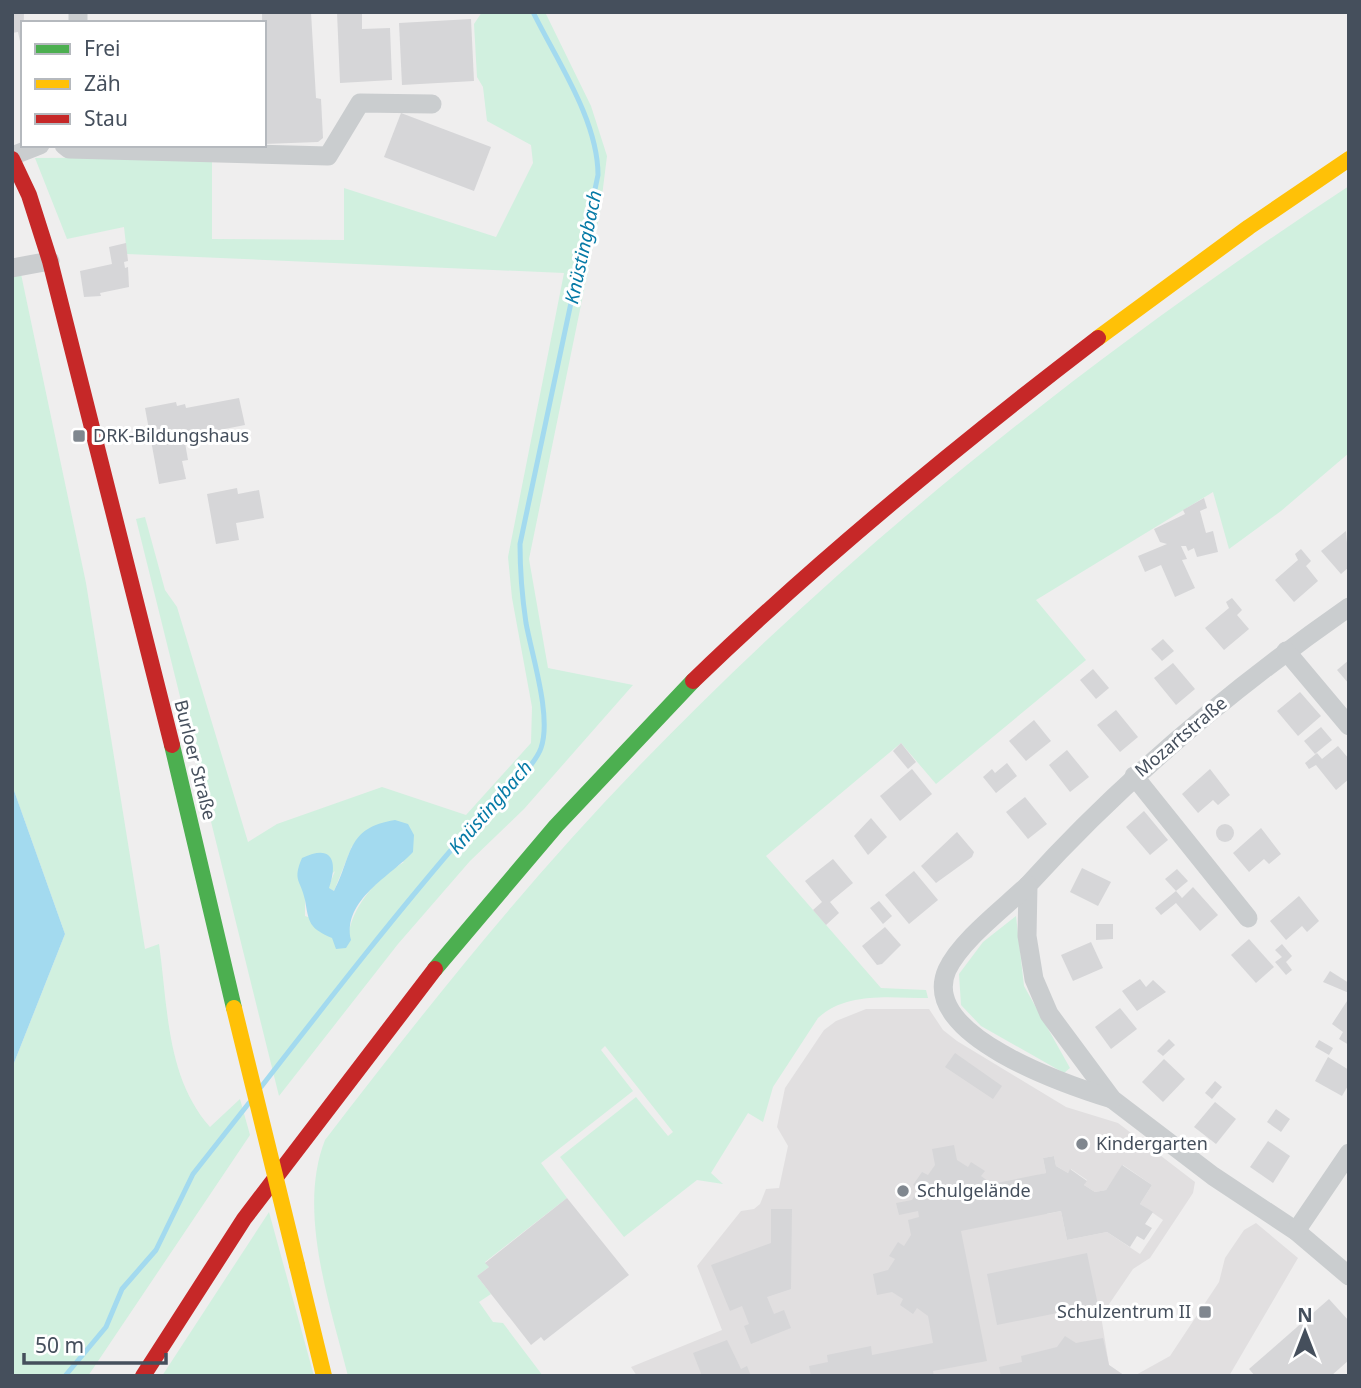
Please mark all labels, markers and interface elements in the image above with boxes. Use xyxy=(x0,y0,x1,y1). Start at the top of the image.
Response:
legend xyxy=(21,21,266,147)
text: Frei xyxy=(84,34,120,62)
text: Zäh xyxy=(84,69,121,97)
text: Stau xyxy=(84,104,128,132)
water label: Knüstingbach xyxy=(558,188,608,306)
place label: DRK-Bildungshaus xyxy=(93,423,249,447)
marker: DRK-Bildungshaus xyxy=(71,428,87,444)
street label: Mozartstraße xyxy=(1129,691,1231,782)
street label: Burloer Straße xyxy=(169,697,223,822)
water label: Knüstingbach xyxy=(442,755,538,859)
place label: Kindergarten xyxy=(1096,1131,1208,1155)
marker: Kindergarten xyxy=(1074,1136,1090,1152)
place label: Schulgelände xyxy=(917,1178,1031,1202)
marker: Schulgelände xyxy=(895,1183,911,1199)
north arrow xyxy=(1270,1297,1340,1367)
place label: Schulzentrum II xyxy=(1057,1299,1191,1323)
text: N xyxy=(1297,1302,1313,1328)
marker: Schulzentrum II xyxy=(1197,1304,1213,1320)
scale bar xyxy=(24,1322,166,1366)
text: 50 m xyxy=(35,1331,84,1359)

